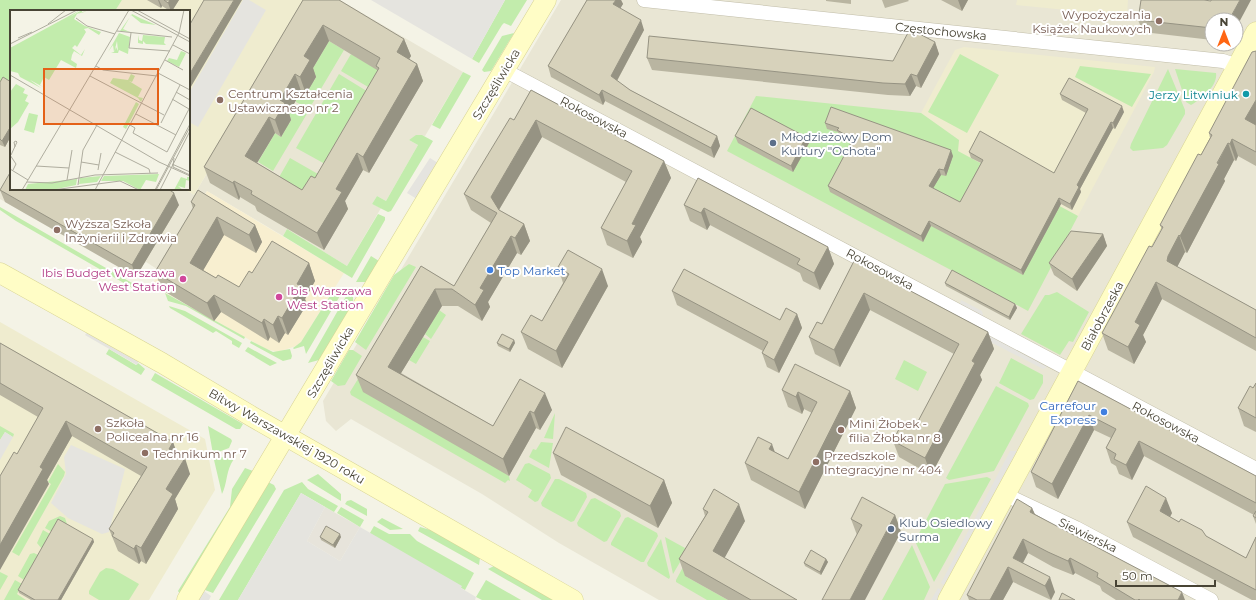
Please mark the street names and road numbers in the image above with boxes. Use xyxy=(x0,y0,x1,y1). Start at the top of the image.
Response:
street label: Częstochowska xyxy=(894,19,988,43)
street label: Szczęśliwicka xyxy=(469,46,523,122)
street label: Rokosowska xyxy=(558,93,630,141)
street label: Rokosowska xyxy=(844,245,916,293)
street label: Białobrzeska xyxy=(1077,279,1127,353)
street label: Szczęśliwicka xyxy=(303,324,357,400)
street label: Bitwy Warszawskiej 1920 roku xyxy=(206,385,368,487)
street label: Rokosowska xyxy=(1130,398,1202,446)
street label: Siewierska xyxy=(1056,514,1120,556)

